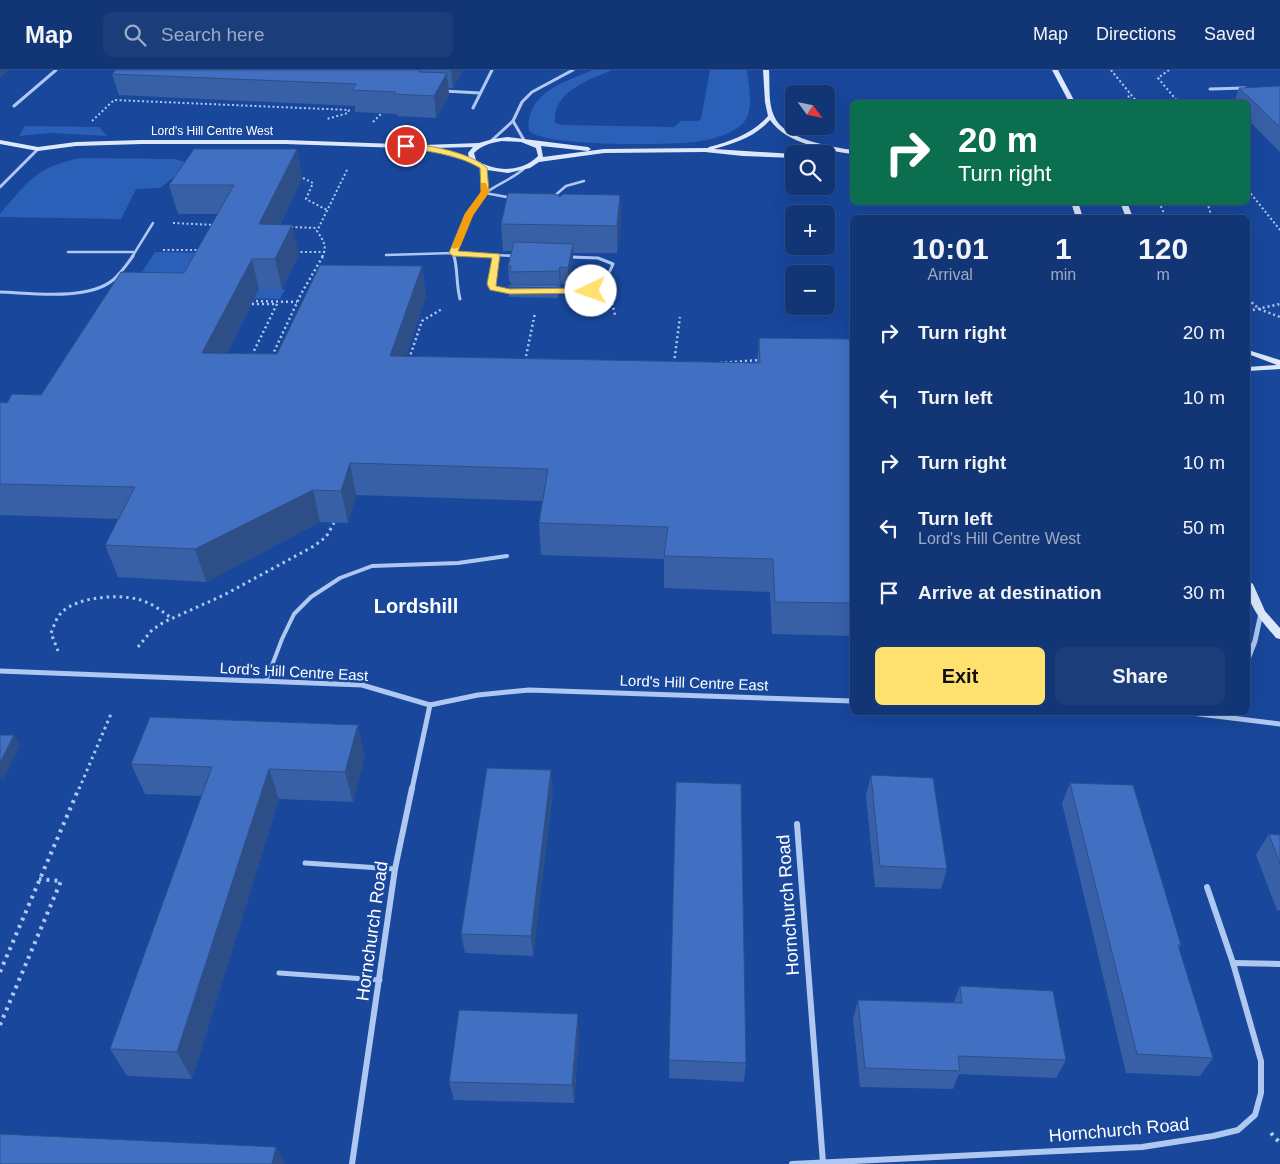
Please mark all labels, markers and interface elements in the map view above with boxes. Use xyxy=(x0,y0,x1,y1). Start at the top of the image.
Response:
search box xyxy=(103,12,453,57)
text: Map xyxy=(25,21,73,48)
icon: search xyxy=(121,21,149,49)
text: Search here xyxy=(161,24,265,45)
text: Map xyxy=(1033,24,1068,44)
text: Directions xyxy=(1096,24,1176,44)
text: Saved xyxy=(1204,24,1255,44)
north arrow xyxy=(785,85,835,135)
map controls xyxy=(785,85,835,315)
icon: right xyxy=(875,120,940,185)
text: 20 m xyxy=(958,120,1038,159)
street label: Lord's Hill Centre West xyxy=(151,124,274,138)
pin xyxy=(385,125,427,167)
icon: arrive xyxy=(392,132,420,160)
button: search xyxy=(785,145,835,195)
text: Turn right xyxy=(958,161,1051,186)
button: + xyxy=(785,205,835,255)
text: 10:01 xyxy=(912,232,989,265)
text: 1 xyxy=(1055,232,1072,265)
text: 120 xyxy=(1138,232,1188,265)
position arrow xyxy=(564,264,616,316)
button: − xyxy=(785,265,835,315)
text: Arrival xyxy=(928,266,973,283)
text: min xyxy=(1050,266,1076,283)
text: m xyxy=(1156,266,1170,283)
icon: right xyxy=(875,319,903,347)
text: Turn right xyxy=(918,322,1006,343)
text: 20 m xyxy=(1183,322,1225,343)
icon: left xyxy=(875,384,903,412)
text: Turn left xyxy=(918,387,993,408)
text: 10 m xyxy=(1183,387,1225,408)
icon: right xyxy=(875,449,903,477)
text: Turn right xyxy=(918,452,1006,473)
text: 10 m xyxy=(1183,452,1225,473)
text: Turn left xyxy=(918,508,993,529)
icon: left xyxy=(875,514,903,542)
text: 50 m xyxy=(1183,517,1225,538)
text: Lord's Hill Centre West xyxy=(918,530,1081,547)
icon: arrive xyxy=(875,579,903,607)
text: Arrive at destination xyxy=(918,582,1102,603)
text: 30 m xyxy=(1183,582,1225,603)
district label: Lordshill xyxy=(374,595,458,617)
button: Exit xyxy=(875,647,1045,705)
button: Share xyxy=(1055,647,1225,705)
street label: Lord's Hill Centre East xyxy=(219,659,370,684)
street label: Lord's Hill Centre East xyxy=(619,671,769,694)
street label: Hornchurch Road xyxy=(773,834,803,976)
street label: Hornchurch Road xyxy=(352,860,392,1002)
street label: Hornchurch Road xyxy=(1048,1114,1190,1146)

